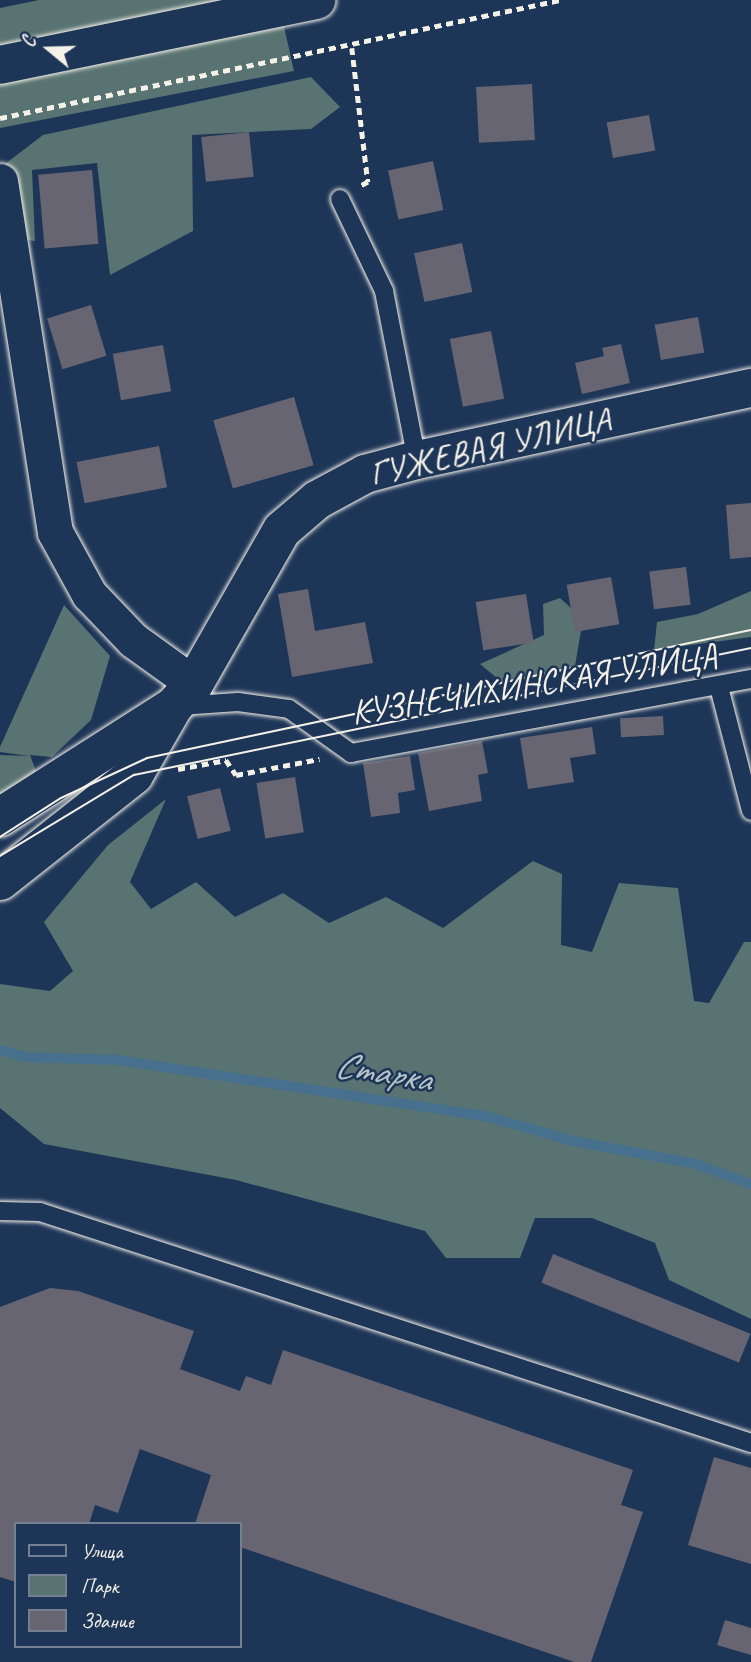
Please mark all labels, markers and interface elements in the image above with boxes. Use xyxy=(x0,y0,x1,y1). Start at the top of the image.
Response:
north arrow xyxy=(14,14,84,84)
text: С xyxy=(16,34,42,50)
street label: ГУЖЕВАЯ УЛИЦА xyxy=(366,399,614,495)
street label: КУЗНЕЧИХИНСКАЯ УЛИЦА xyxy=(348,634,720,734)
water label: Старка xyxy=(332,1043,434,1101)
legend xyxy=(14,1522,242,1648)
text: Улица xyxy=(81,1538,123,1564)
text: Парк xyxy=(81,1573,118,1599)
text: Здание xyxy=(81,1608,134,1634)

